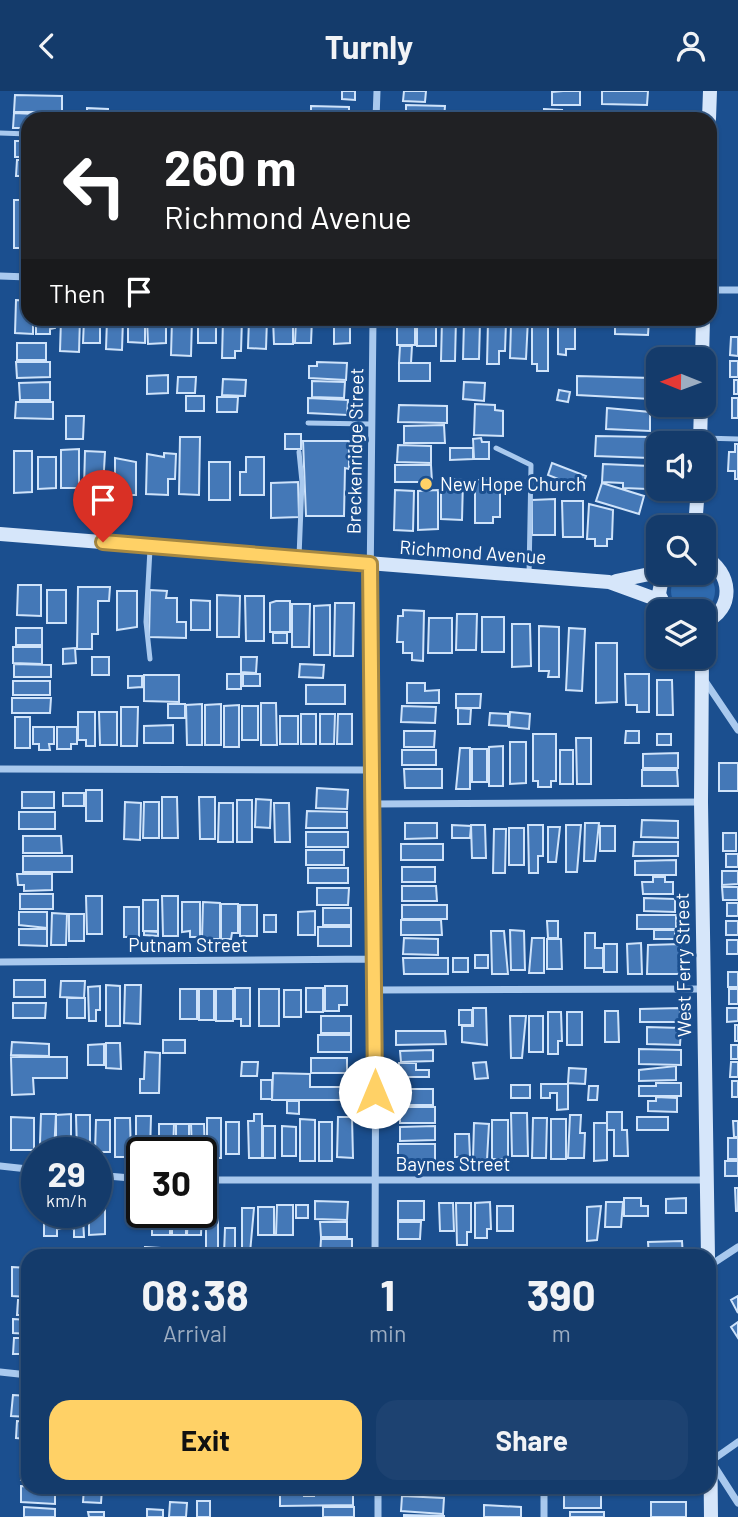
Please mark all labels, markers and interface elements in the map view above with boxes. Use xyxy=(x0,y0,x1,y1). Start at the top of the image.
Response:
icon: back xyxy=(28,27,66,65)
text: Turnly xyxy=(325,27,413,65)
icon: person xyxy=(672,27,710,65)
text: 260 m xyxy=(164,137,296,196)
icon: left xyxy=(49,140,140,231)
text: Richmond Avenue xyxy=(164,197,412,235)
icon: arrive xyxy=(120,273,158,311)
text: Then xyxy=(49,277,106,308)
north arrow xyxy=(646,347,716,417)
map controls xyxy=(646,347,716,669)
street label: Breckenridge Street xyxy=(342,368,367,534)
button: sound xyxy=(646,431,716,501)
pin xyxy=(73,470,133,542)
place label: New Hope Church xyxy=(440,472,586,495)
marker: New Hope Church xyxy=(418,476,434,492)
icon: arrive xyxy=(84,481,122,519)
button: search xyxy=(646,515,716,585)
street label: Richmond Avenue xyxy=(399,535,547,568)
button: layers xyxy=(646,599,716,669)
street label: West Ferry Street xyxy=(670,893,695,1037)
street label: Putnam Street xyxy=(128,933,248,956)
position arrow xyxy=(338,1055,412,1129)
speed limit sign: 30 xyxy=(126,1137,217,1228)
text: 29 xyxy=(47,1152,86,1194)
street label: Baynes Street xyxy=(395,1152,511,1175)
text: km/h xyxy=(46,1189,87,1211)
text: 08:38 xyxy=(141,1269,249,1319)
text: 1 xyxy=(380,1269,395,1319)
text: 390 xyxy=(527,1269,596,1319)
text: Arrival xyxy=(163,1319,227,1347)
text: min xyxy=(369,1319,406,1347)
text: m xyxy=(552,1319,571,1347)
button: Exit xyxy=(49,1400,362,1480)
button: Share xyxy=(376,1400,688,1480)

